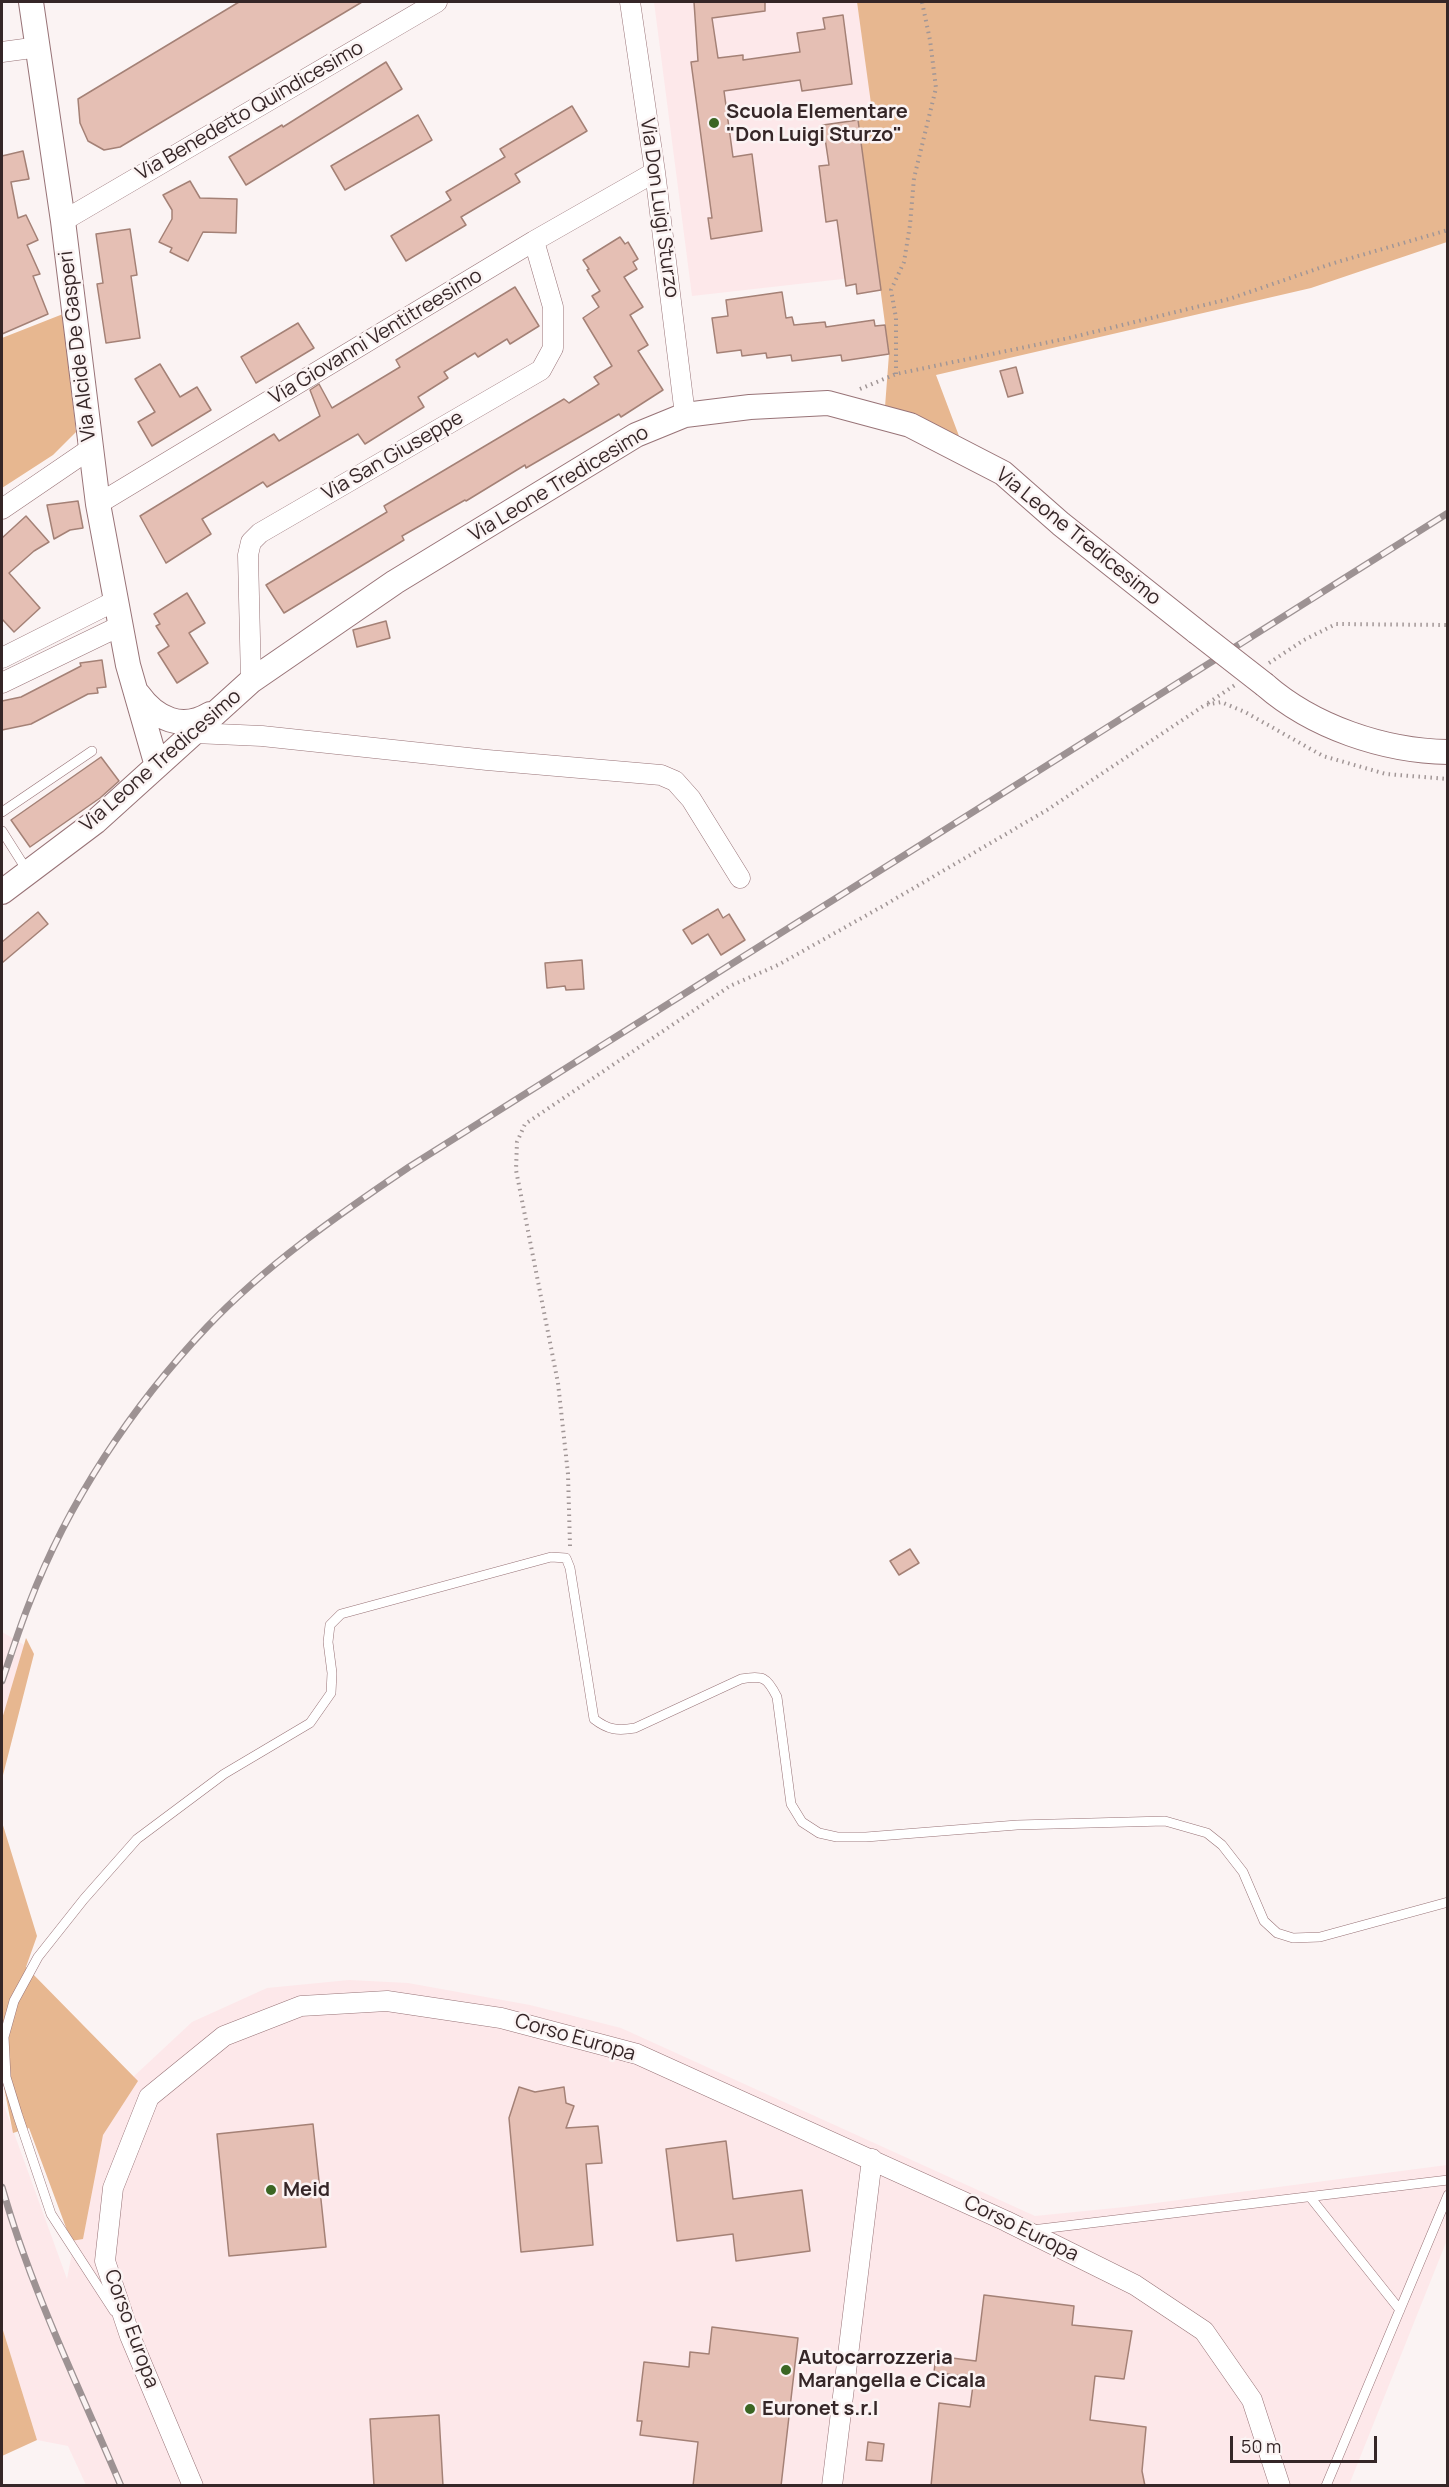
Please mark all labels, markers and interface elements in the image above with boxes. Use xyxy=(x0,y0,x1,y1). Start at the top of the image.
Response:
street label: Via Benedetto Quindicesimo xyxy=(132,36,368,186)
place label: Scuola Elementare "Don Luigi Sturzo" xyxy=(726,100,908,147)
marker: Scuola Elementare "Don Luigi Sturzo" xyxy=(707,116,721,130)
street label: Via Don Luigi Sturzo xyxy=(635,117,683,299)
street label: Via Alcide De Gasperi xyxy=(54,249,102,443)
street label: Via Giovanni Ventitreesimo xyxy=(265,264,487,410)
street label: Via San Giuseppe xyxy=(318,406,468,506)
street label: Via Leone Tredicesimo xyxy=(465,421,653,547)
street label: Via Leone Tredicesimo xyxy=(991,463,1165,611)
street label: Via Leone Tredicesimo xyxy=(76,685,246,837)
street label: Corso Europa xyxy=(512,2009,638,2067)
place label: Meid xyxy=(283,2178,330,2202)
marker: Meid xyxy=(264,2183,278,2197)
street label: Corso Europa xyxy=(960,2191,1082,2267)
street label: Corso Europa xyxy=(98,2266,164,2392)
place label: Autocarrozzeria Marangella e Cicala xyxy=(798,2346,986,2393)
marker: Autocarrozzeria Marangella e Cicala xyxy=(779,2363,793,2377)
place label: Euronet s.r.l xyxy=(762,2397,878,2421)
marker: Euronet s.r.l xyxy=(743,2402,757,2416)
scale bar xyxy=(1233,2424,1380,2462)
text: 50 m xyxy=(1241,2434,1281,2458)

